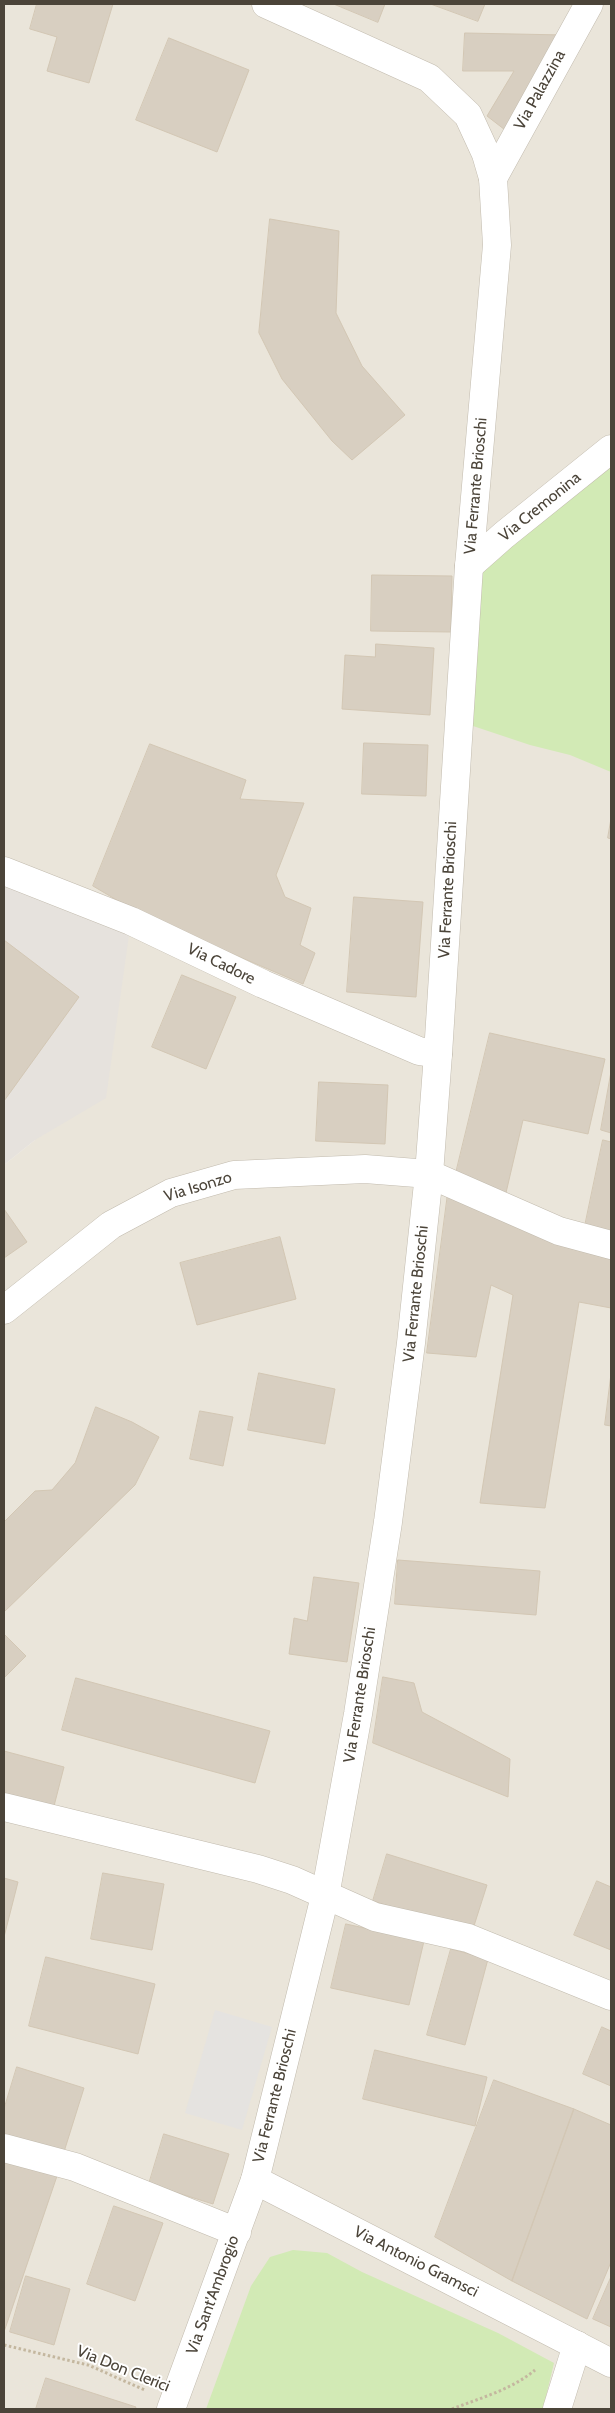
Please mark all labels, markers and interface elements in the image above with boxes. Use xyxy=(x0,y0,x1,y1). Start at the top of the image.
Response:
street label: Via Palazzina xyxy=(510,47,570,133)
street label: Via Ferrante Brioschi xyxy=(460,417,492,555)
street label: Via Cremonina xyxy=(495,468,585,546)
street label: Via Ferrante Brioschi xyxy=(435,821,461,959)
street label: Via Cadore xyxy=(184,939,258,989)
street label: Via Isonzo xyxy=(162,1168,234,1206)
street label: Via Ferrante Brioschi xyxy=(399,1225,433,1363)
street label: Via Ferrante Brioschi xyxy=(340,1626,380,1764)
street label: Via Ferrante Brioschi xyxy=(249,2027,301,2165)
street label: Via Antonio Gramsci xyxy=(350,2222,482,2302)
street label: Via Sant'Ambrogio xyxy=(183,2233,243,2357)
street label: Via Don Clerici xyxy=(74,2342,172,2396)

